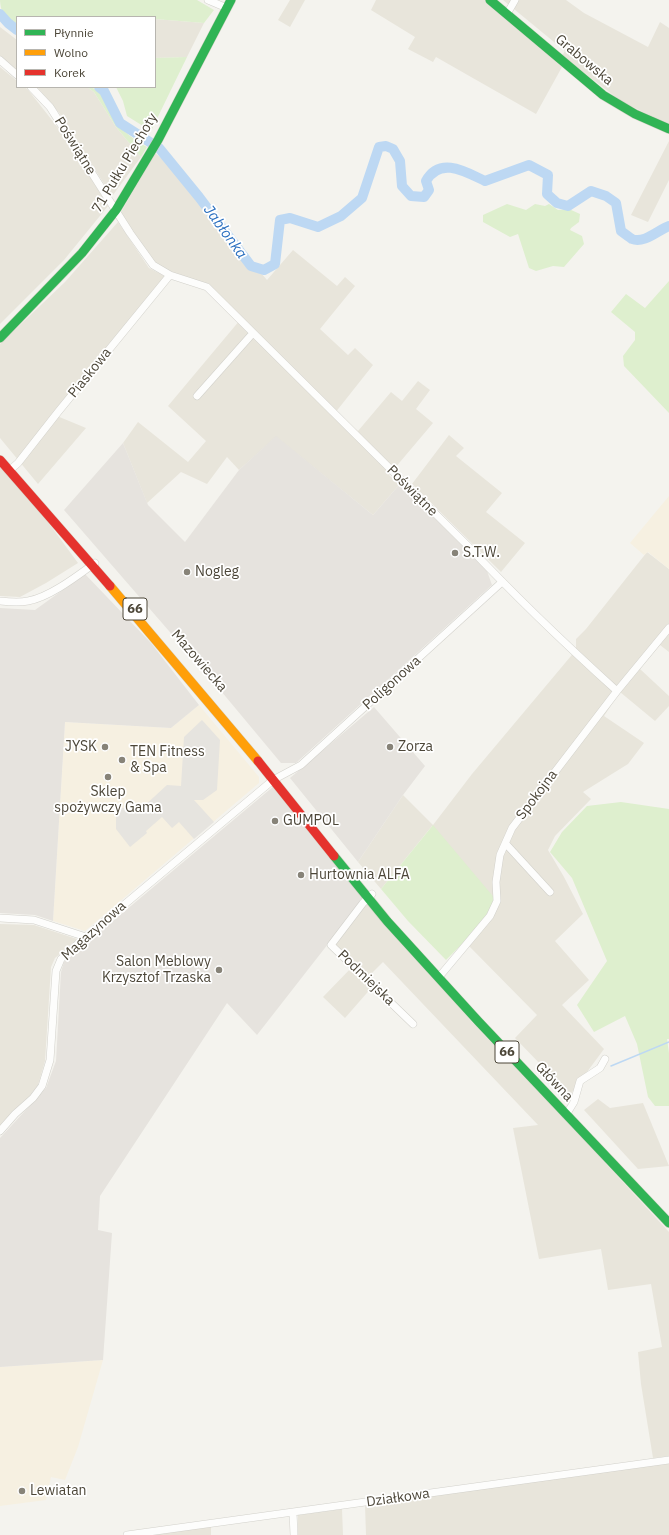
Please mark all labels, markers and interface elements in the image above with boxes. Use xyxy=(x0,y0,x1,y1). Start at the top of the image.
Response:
legend xyxy=(16,16,156,88)
text: Płynnie xyxy=(54,25,94,40)
street label: Grabowska xyxy=(552,31,616,89)
text: Wolno xyxy=(54,45,88,60)
text: Korek xyxy=(54,65,85,80)
street label: 71 Pułku Piechoty xyxy=(89,110,161,216)
street label: Poświątne xyxy=(51,114,99,178)
water label: Jabłonka xyxy=(200,202,250,262)
street label: Piaskowa xyxy=(65,345,115,401)
street label: Poświątne xyxy=(383,462,441,520)
place label: S.T.W. xyxy=(463,545,500,561)
marker: S.T.W. xyxy=(450,548,460,558)
place label: Nogleg xyxy=(195,564,239,580)
marker: Nogleg xyxy=(182,567,192,577)
road number: 66 xyxy=(123,598,147,620)
street label: Mazowiecka xyxy=(167,627,231,695)
street label: Poligonowa xyxy=(360,653,424,713)
place label: JYSK xyxy=(65,739,97,755)
place label: Zorza xyxy=(398,739,433,755)
marker: JYSK xyxy=(100,742,110,752)
marker: Zorza xyxy=(385,742,395,752)
place label: TEN Fitness & Spa xyxy=(130,744,205,776)
marker: TEN Fitness & Spa xyxy=(117,755,127,765)
street label: Spokojna xyxy=(513,767,561,823)
marker: Sklep spożywczy Gama xyxy=(103,772,113,782)
place label: Sklep spożywczy Gama xyxy=(54,784,162,816)
place label: GUMPOL xyxy=(283,813,339,829)
marker: GUMPOL xyxy=(270,816,280,826)
place label: Hurtownia ALFA xyxy=(309,867,410,883)
marker: Hurtownia ALFA xyxy=(296,870,306,880)
street label: Magazynowa xyxy=(58,898,130,964)
street label: Podmiejska xyxy=(334,947,398,1009)
place label: Salon Meblowy Krzysztof Trzaska xyxy=(102,954,211,986)
marker: Salon Meblowy Krzysztof Trzaska xyxy=(214,965,224,975)
road number: 66 xyxy=(495,1041,519,1063)
street label: Główna xyxy=(532,1059,576,1105)
place label: Lewiatan xyxy=(30,1483,87,1499)
street label: Działkowa xyxy=(365,1485,431,1511)
marker: Lewiatan xyxy=(17,1486,27,1496)

